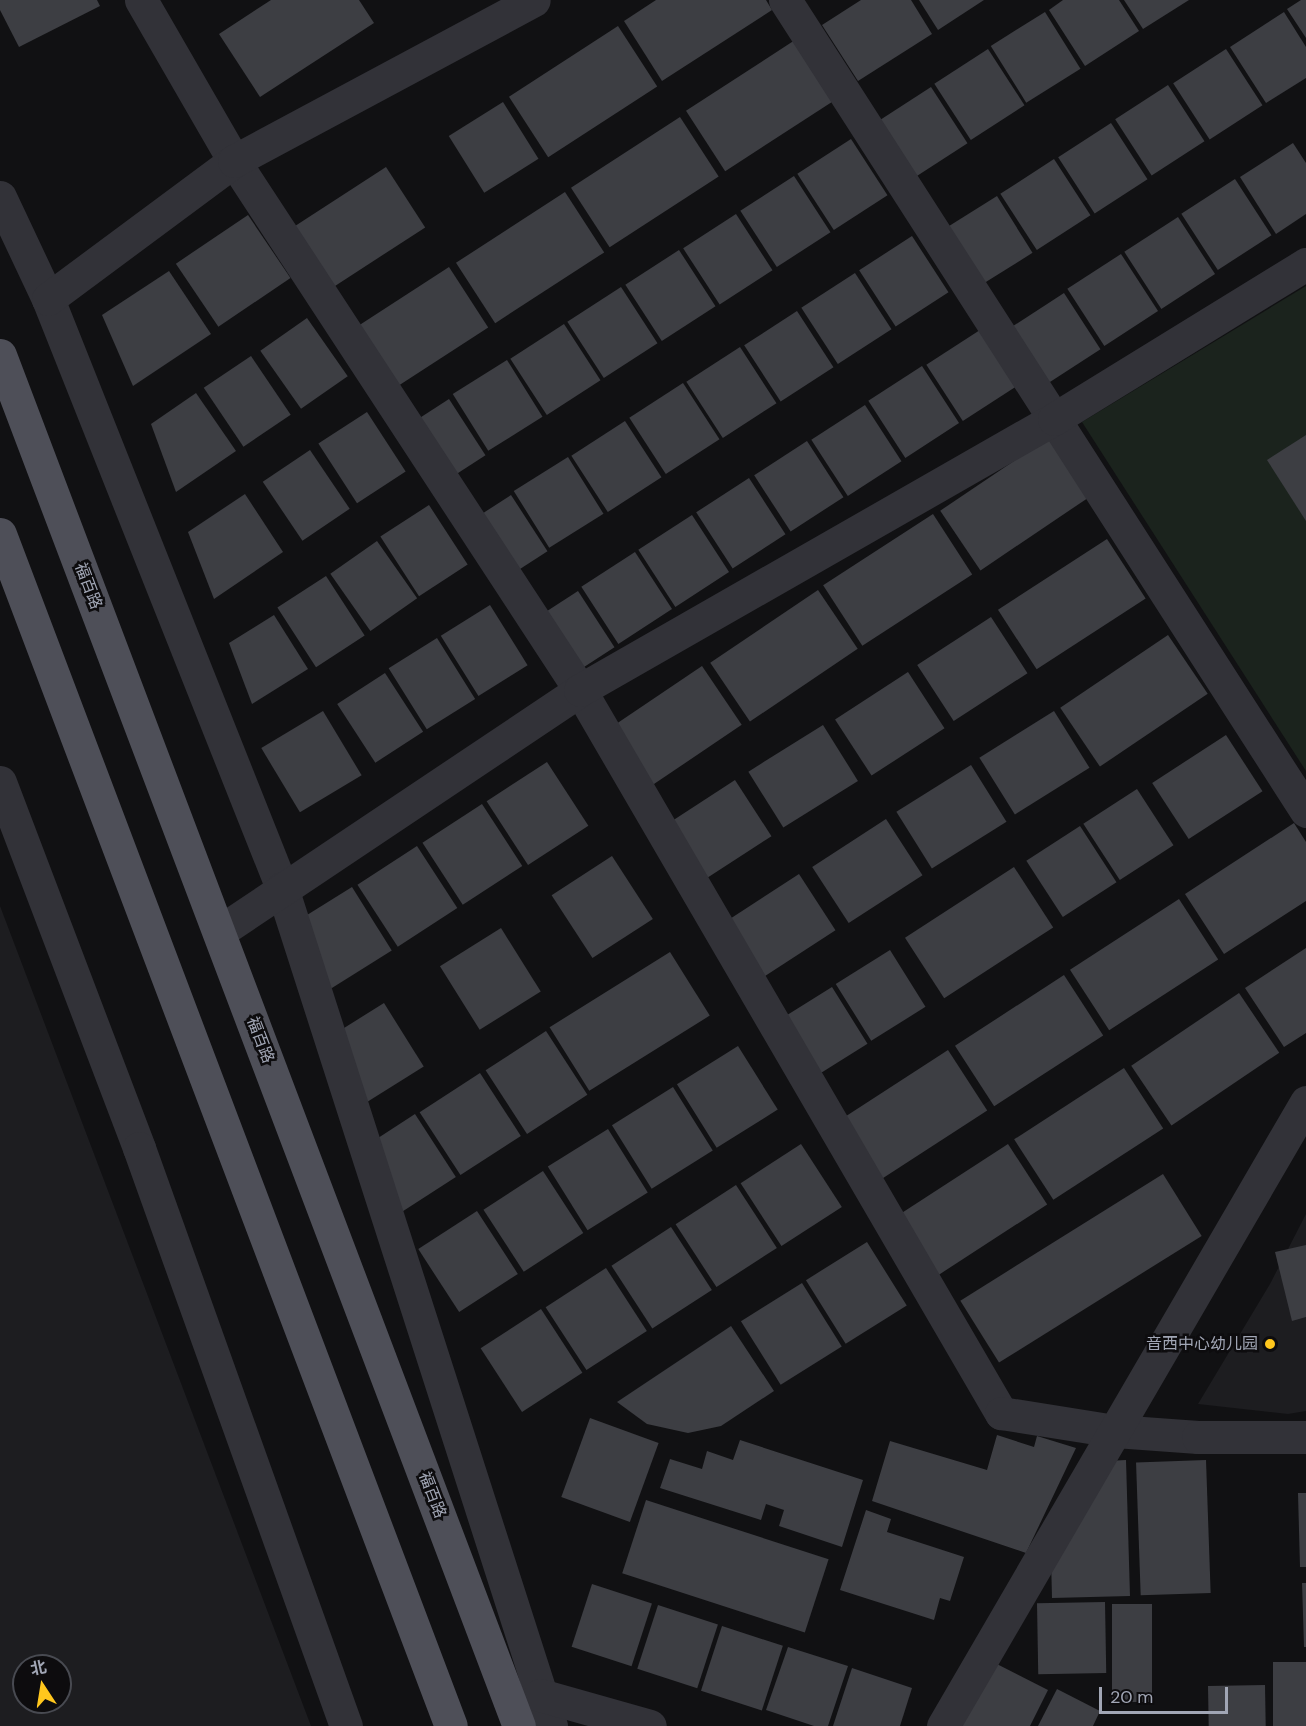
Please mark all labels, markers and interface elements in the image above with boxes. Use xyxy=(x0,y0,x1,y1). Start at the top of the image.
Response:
street label: 福百路 xyxy=(70,560,106,612)
street label: 福百路 xyxy=(242,1014,278,1066)
place label: 音西中心幼儿园 xyxy=(1146,1334,1258,1354)
marker: 音西中心幼儿园 xyxy=(1263,1337,1277,1351)
street label: 福百路 xyxy=(414,1469,450,1521)
north arrow xyxy=(12,1654,72,1714)
text: 北 xyxy=(29,1656,49,1680)
scale bar xyxy=(1102,1675,1231,1713)
text: 20 m xyxy=(1110,1685,1153,1709)

